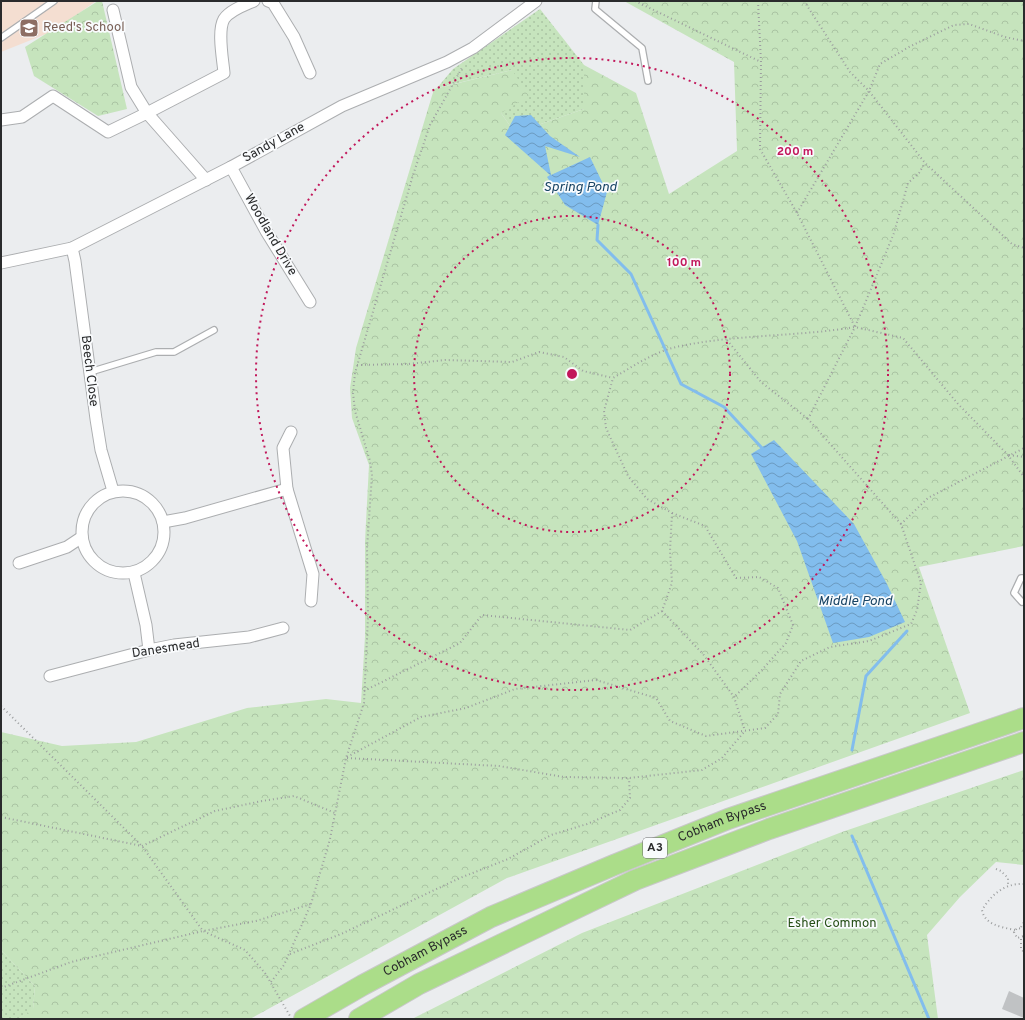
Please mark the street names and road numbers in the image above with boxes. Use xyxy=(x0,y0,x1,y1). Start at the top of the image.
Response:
street label: Sandy Lane xyxy=(240,119,308,167)
street label: Woodland Drive xyxy=(240,191,300,279)
street label: Beech Close xyxy=(77,334,101,408)
street label: Danesmead xyxy=(131,636,201,662)
street label: Cobham Bypass xyxy=(676,798,769,846)
road number: A3 xyxy=(643,838,667,858)
street label: Cobham Bypass xyxy=(381,923,471,981)

